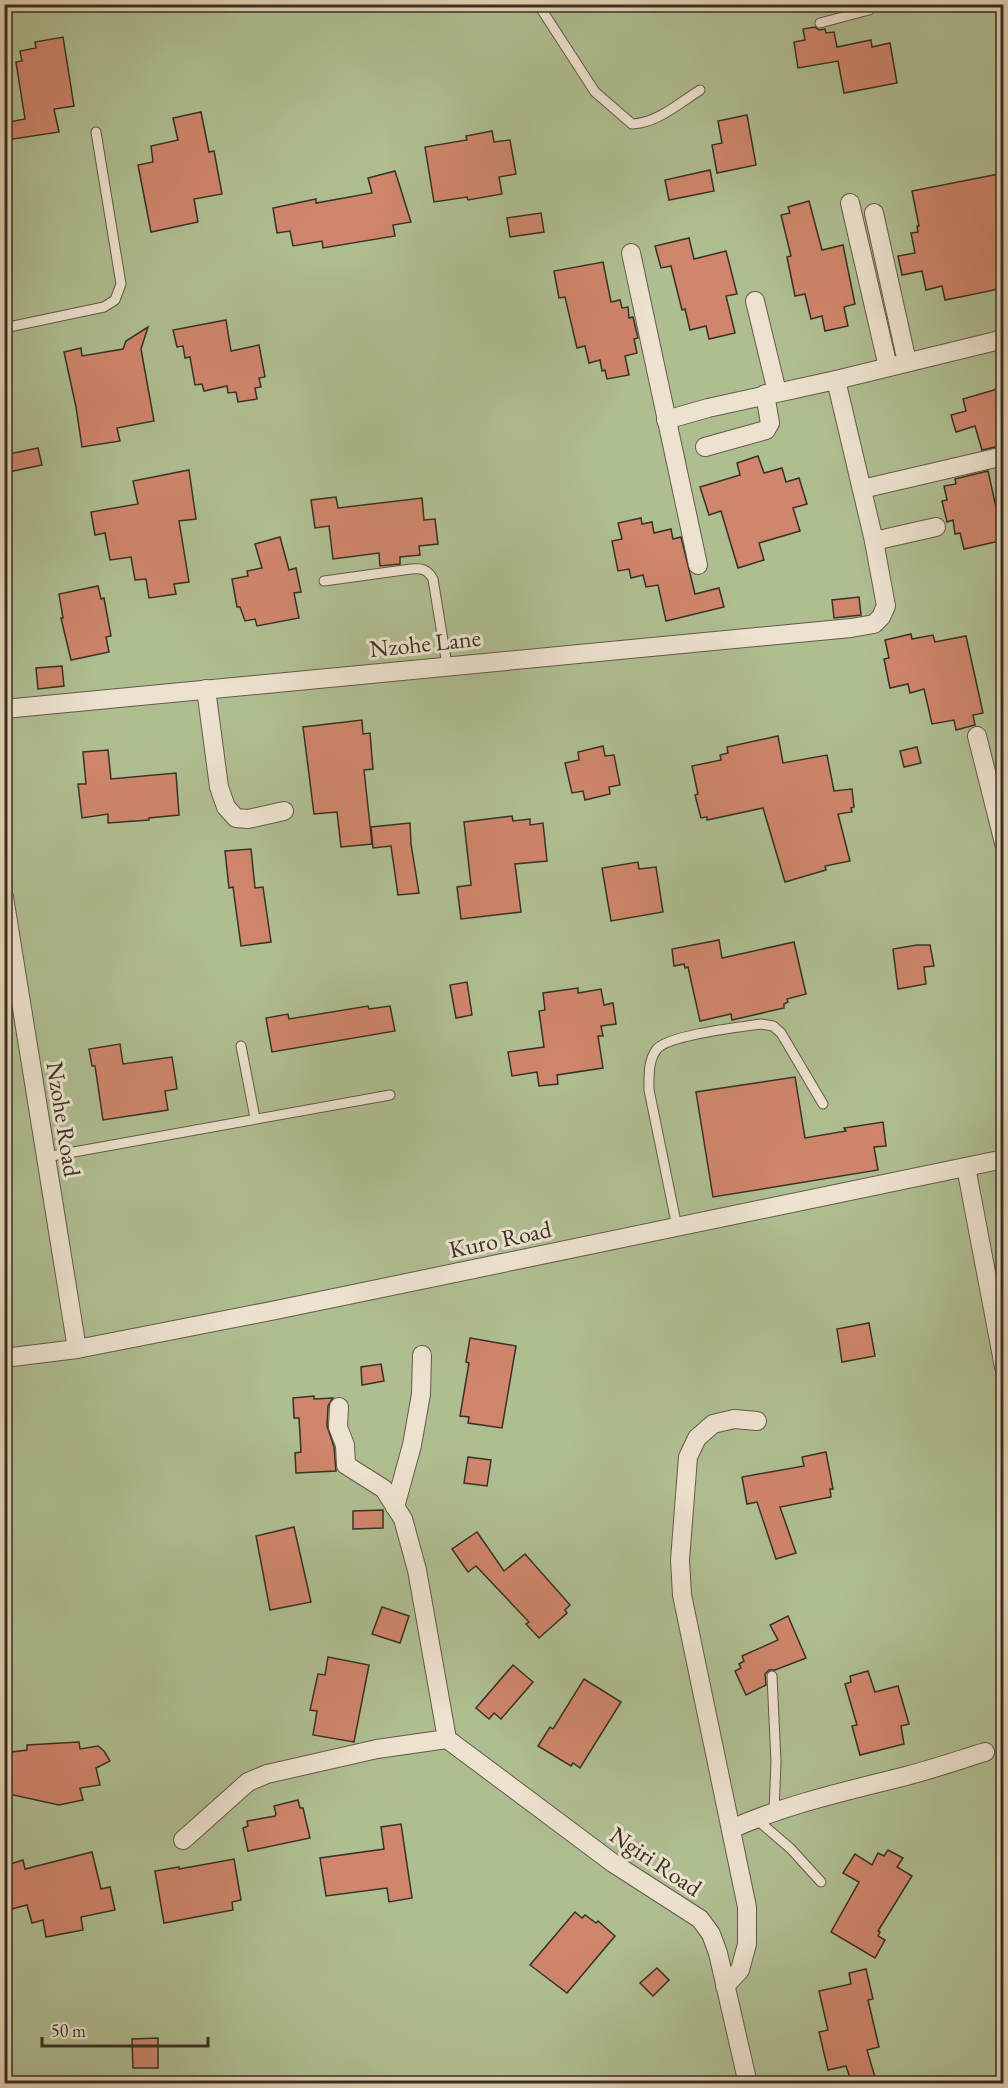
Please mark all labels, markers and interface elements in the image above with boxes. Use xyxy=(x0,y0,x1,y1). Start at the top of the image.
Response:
street label: Nzohe Lane xyxy=(368,622,482,664)
street label: Nzohe Road xyxy=(40,1059,89,1180)
street label: Kuro Road xyxy=(446,1213,555,1265)
street label: Ngiri Road xyxy=(604,1819,709,1903)
scale bar xyxy=(42,2010,208,2048)
text: 50 m xyxy=(51,2019,86,2042)

